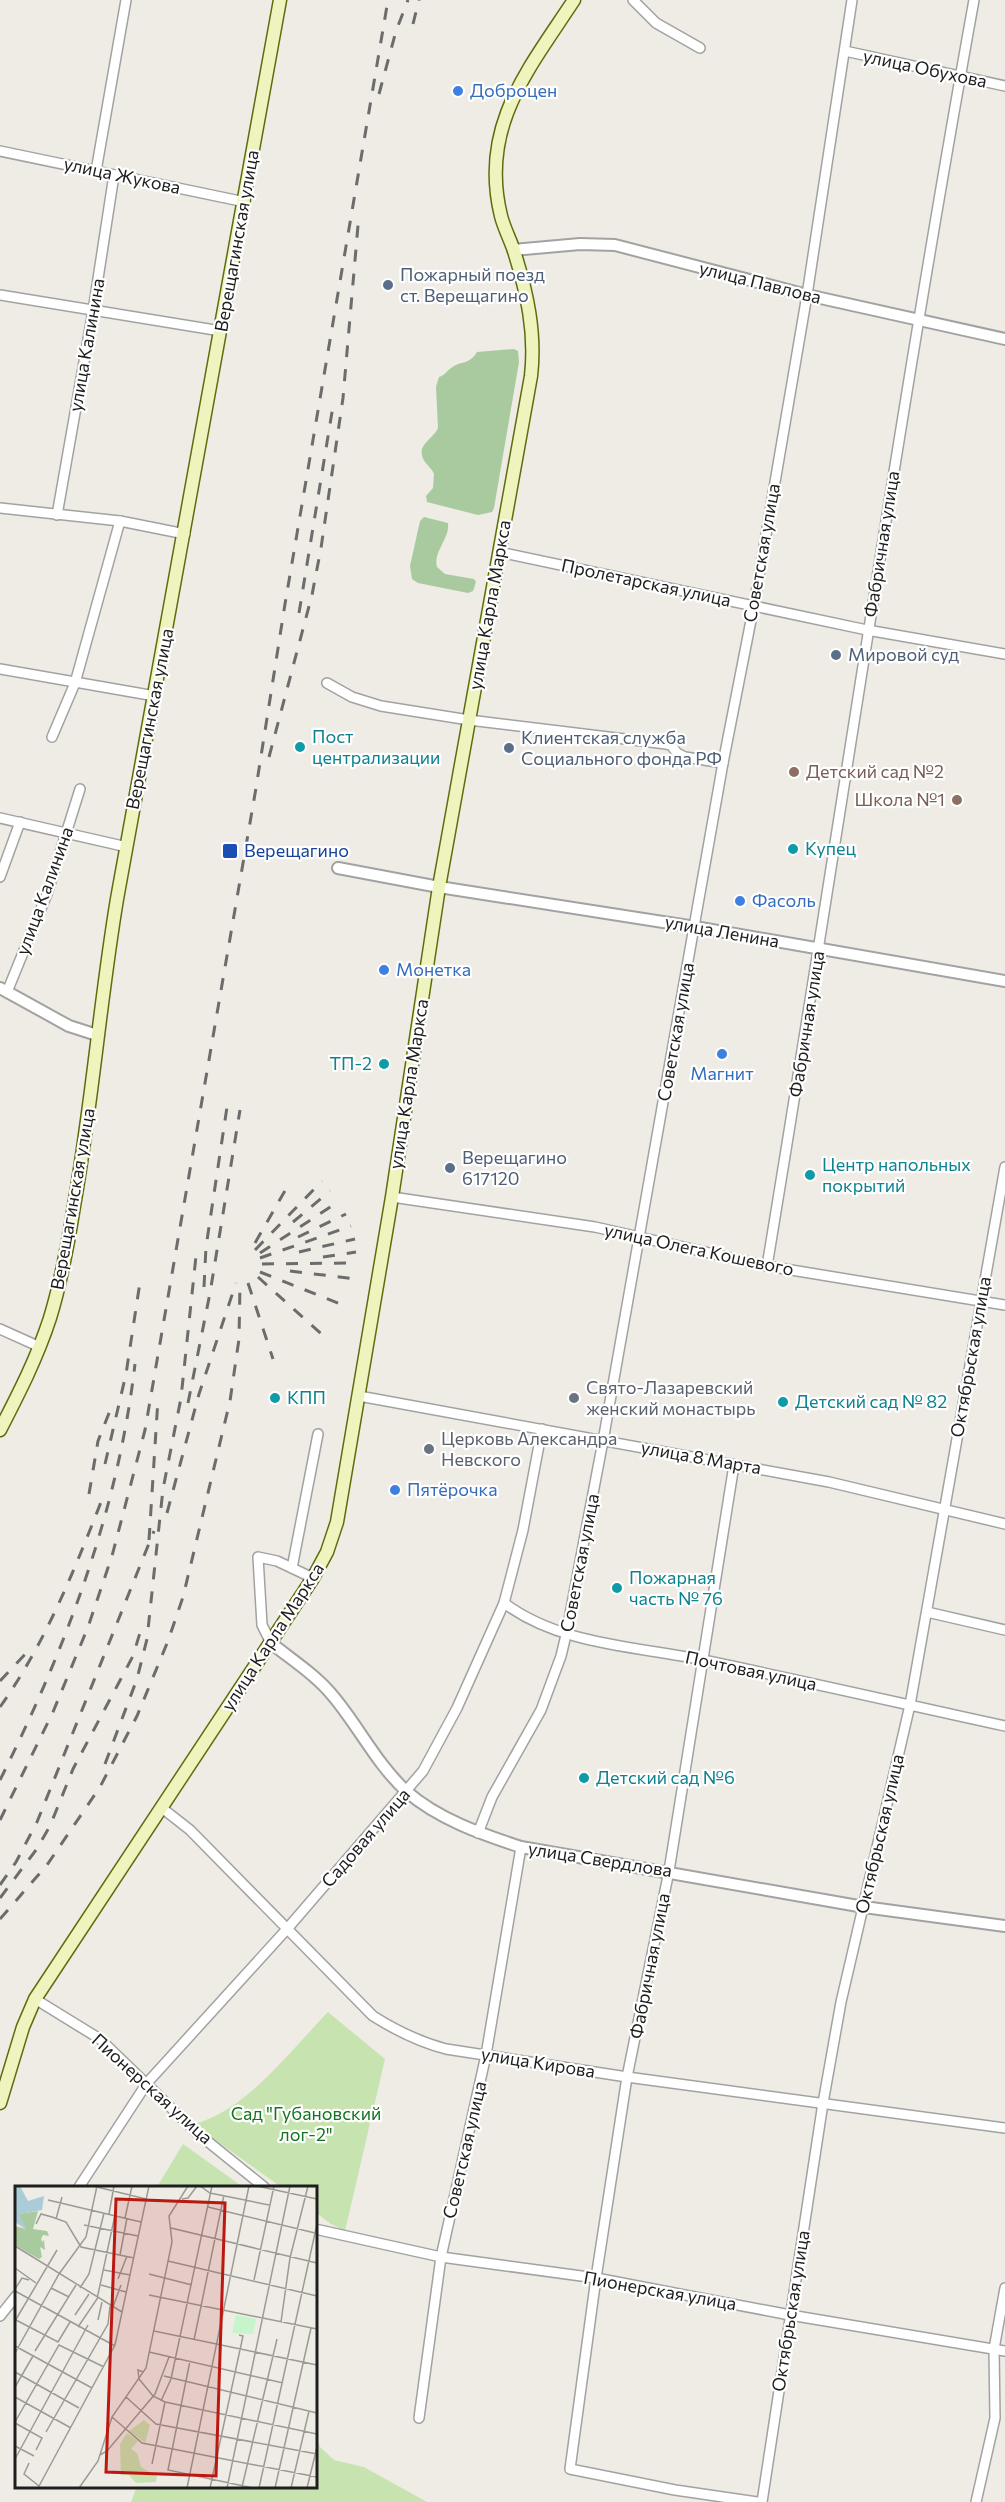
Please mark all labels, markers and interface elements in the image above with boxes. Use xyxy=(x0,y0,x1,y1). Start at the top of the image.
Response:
street label: улица Обухова xyxy=(861,44,989,92)
place label: Доброцен xyxy=(470,79,557,101)
marker: Доброцен xyxy=(451,84,465,98)
street label: Верещагинская улица xyxy=(209,148,263,333)
street label: улица Жукова xyxy=(62,152,183,198)
street label: улица Павлова xyxy=(697,256,824,308)
place label: Пожарный поезд ст. Верещагино xyxy=(400,263,545,306)
street label: улица Калинина xyxy=(63,276,109,413)
marker: Пожарный поезд ст. Верещагино xyxy=(381,278,395,292)
street label: Фабричная улица xyxy=(859,469,903,619)
street label: Советская улица xyxy=(738,482,784,624)
street label: улица Карла Маркса xyxy=(463,518,515,692)
street label: Пролетарская улица xyxy=(559,553,733,611)
street label: Верещагинская улица xyxy=(121,626,177,811)
place label: Мировой суд xyxy=(848,643,960,665)
marker: Мировой суд xyxy=(829,648,843,662)
place label: Пост централизации xyxy=(312,725,440,768)
place label: Клиентская служба Социального фонда РФ xyxy=(521,726,722,769)
marker: Пост централизации xyxy=(293,740,307,754)
marker: Клиентская служба Социального фонда РФ xyxy=(502,741,516,755)
place label: Детский сад №2 xyxy=(806,760,944,782)
marker: Детский сад №2 xyxy=(787,765,801,779)
place label: Школа №1 xyxy=(854,788,945,810)
marker: Школа №1 xyxy=(950,793,964,807)
street label: улица Калинина xyxy=(11,823,77,958)
place label: Купец xyxy=(805,837,857,859)
place label: Верещагино xyxy=(244,839,349,861)
marker: Верещагино xyxy=(221,842,239,860)
marker: Купец xyxy=(786,842,800,856)
place label: Фасоль xyxy=(752,889,816,911)
marker: Фасоль xyxy=(733,894,747,908)
street label: улица Ленина xyxy=(663,910,781,952)
street label: Фабричная улица xyxy=(784,949,828,1099)
place label: Монетка xyxy=(396,958,471,980)
street label: Советская улица xyxy=(652,961,698,1103)
marker: Монетка xyxy=(377,963,391,977)
street label: улица Карла Маркса xyxy=(384,997,432,1171)
marker: Магнит xyxy=(715,1047,729,1061)
place label: ТП-2 xyxy=(329,1052,372,1074)
marker: ТП-2 xyxy=(377,1057,391,1071)
place label: Магнит xyxy=(690,1062,754,1084)
street label: Верещагинская улица xyxy=(45,1106,99,1291)
place label: Верещагино 617120 xyxy=(462,1146,567,1189)
place label: Центр напольных покрытий xyxy=(822,1153,971,1196)
marker: Верещагино 617120 xyxy=(443,1161,457,1175)
marker: Центр напольных покрытий xyxy=(803,1168,817,1182)
street label: улица Олега Кошевого xyxy=(602,1218,796,1280)
street label: Октябрьская улица xyxy=(945,1275,995,1439)
place label: Свято-Лазаревский женский монастырь xyxy=(586,1376,756,1419)
place label: КПП xyxy=(287,1386,326,1408)
place label: Детский сад № 82 xyxy=(795,1390,947,1412)
marker: КПП xyxy=(268,1391,282,1405)
marker: Свято-Лазаревский женский монастырь xyxy=(567,1391,581,1405)
marker: Детский сад № 82 xyxy=(776,1395,790,1409)
place label: Церковь Александра Невского xyxy=(441,1427,617,1470)
street label: улица 8 Марта xyxy=(639,1436,763,1478)
marker: Церковь Александра Невского xyxy=(422,1442,436,1456)
place label: Пятёрочка xyxy=(407,1478,498,1500)
marker: Пятёрочка xyxy=(388,1483,402,1497)
street label: Советская улица xyxy=(555,1492,603,1634)
street label: улица Карла Маркса xyxy=(216,1558,328,1715)
place label: Пожарная часть № 76 xyxy=(629,1566,723,1609)
marker: Пожарная часть № 76 xyxy=(610,1581,624,1595)
street label: Почтовая улица xyxy=(683,1645,819,1695)
street label: Октябрьская улица xyxy=(850,1752,908,1916)
place label: Детский сад №6 xyxy=(596,1766,735,1788)
marker: Детский сад №6 xyxy=(577,1771,591,1785)
street label: Садовая улица xyxy=(316,1783,414,1891)
street label: улица Свердлова xyxy=(527,1837,674,1881)
street label: Фабричная улица xyxy=(624,1891,674,2040)
street label: Пионерская улица xyxy=(88,2028,218,2148)
street label: улица Кирова xyxy=(480,2042,597,2082)
street label: Советская улица xyxy=(438,2079,491,2221)
park label: Сад "Губановский лог-2" xyxy=(231,2102,381,2145)
inset map xyxy=(15,2186,316,2487)
street label: Октябрьская улица xyxy=(766,2229,814,2393)
street label: Пионерская улица xyxy=(582,2266,738,2314)

